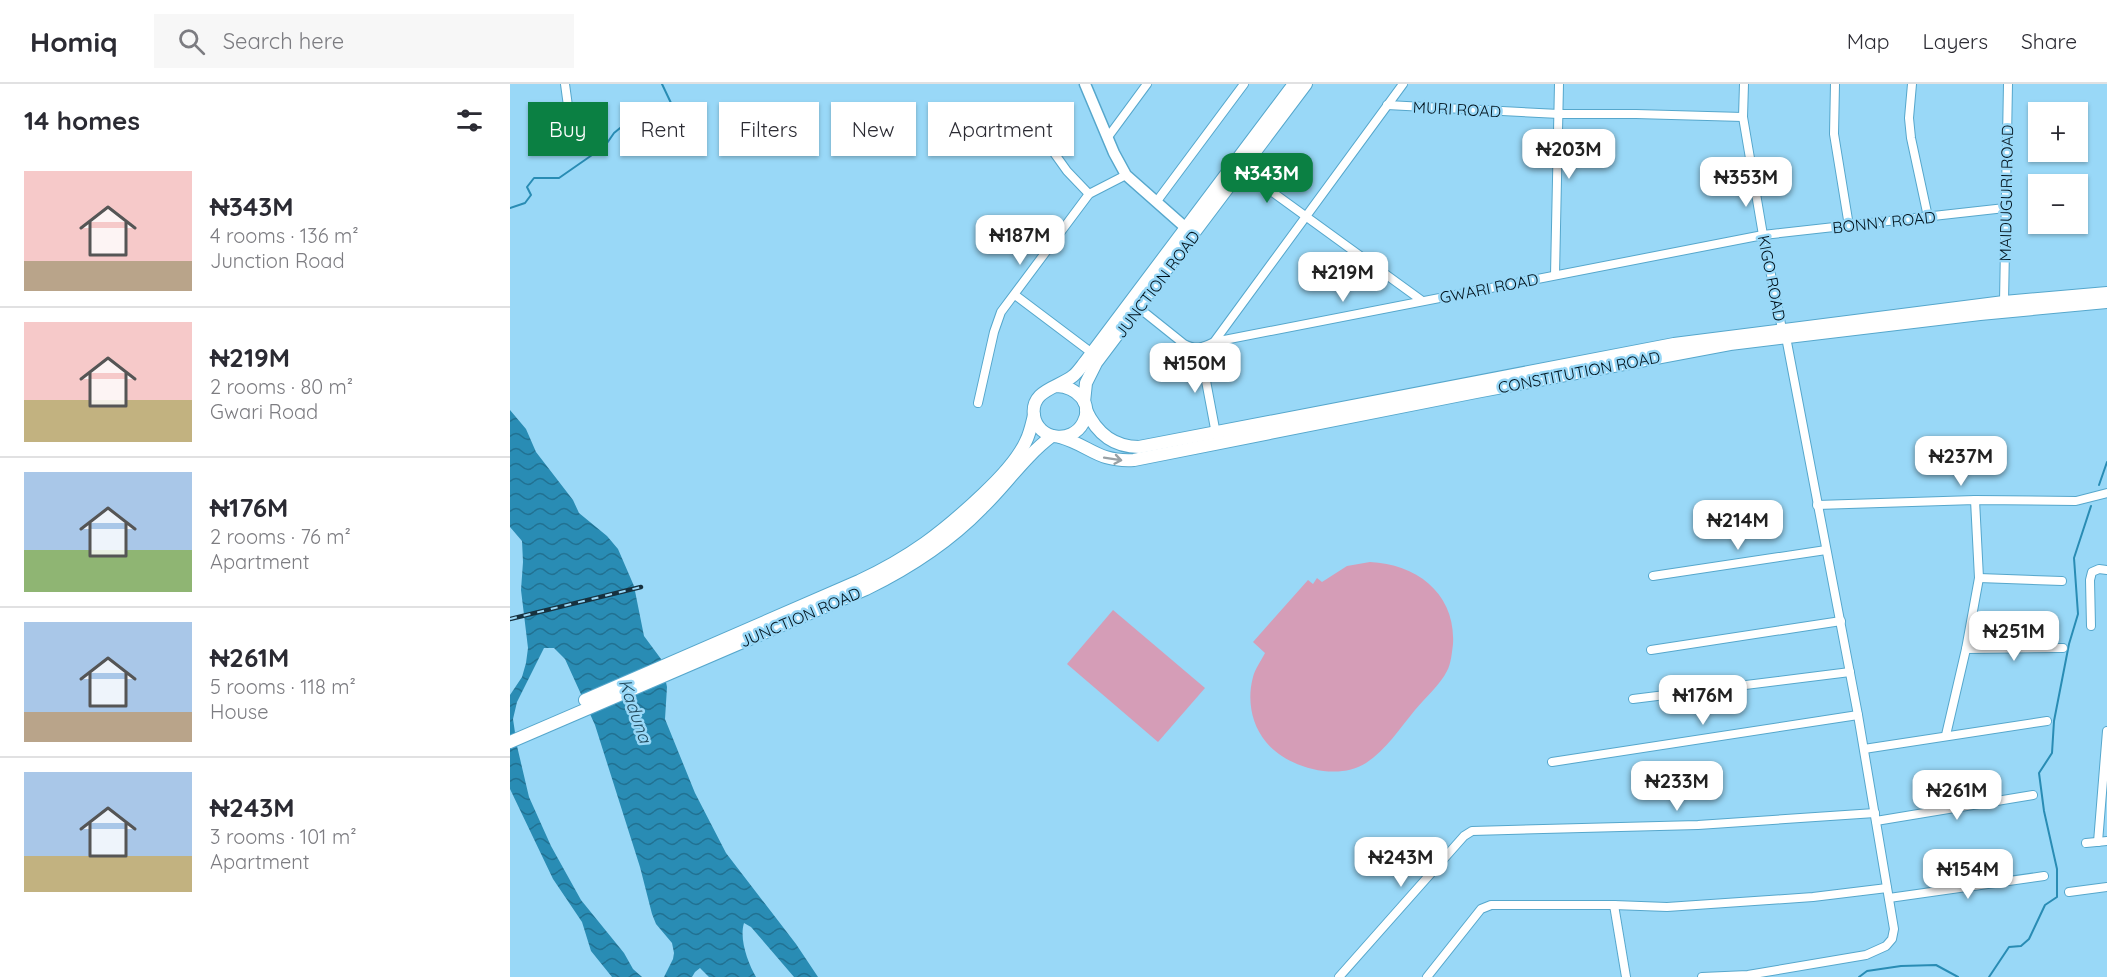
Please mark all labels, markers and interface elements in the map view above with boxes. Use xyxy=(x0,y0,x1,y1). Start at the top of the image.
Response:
search box xyxy=(154,14,574,68)
text: Homiq xyxy=(30,24,118,59)
icon: search xyxy=(175,25,208,58)
text: Search here xyxy=(223,27,344,55)
text: Map xyxy=(1847,28,1890,54)
text: Layers xyxy=(1923,28,1988,54)
text: Share xyxy=(2021,28,2077,54)
street label: MURI ROAD xyxy=(1412,97,1502,121)
chip: Buy xyxy=(528,102,608,156)
chip: Rent xyxy=(620,102,707,156)
chip: Filters xyxy=(719,102,819,156)
chip: New xyxy=(831,102,916,156)
chip: Apartment xyxy=(928,102,1074,156)
map controls xyxy=(2028,102,2088,234)
button: + xyxy=(2028,102,2088,162)
text: 14 homes xyxy=(24,104,140,137)
icon: filters xyxy=(453,104,486,137)
street label: MAIDUGURI ROAD xyxy=(1995,124,2017,262)
pin: ₦203M xyxy=(1527,129,1611,180)
text: ₦203M xyxy=(1536,136,1602,161)
pin: ₦343M xyxy=(1225,153,1309,204)
pin: ₦353M xyxy=(1704,157,1788,208)
text: ₦343M xyxy=(1235,160,1299,185)
text: ₦353M xyxy=(1714,164,1778,189)
button: − xyxy=(2028,174,2088,234)
text: ₦343M xyxy=(210,190,294,223)
icon: home xyxy=(72,195,144,267)
street label: BONNY ROAD xyxy=(1831,207,1937,237)
pin: ₦187M xyxy=(978,215,1062,266)
text: ₦187M xyxy=(990,222,1050,247)
text: 4 rooms · 136 m² xyxy=(210,223,359,248)
street label: JUNCTION ROAD xyxy=(1110,226,1204,342)
street label: KIGO ROAD xyxy=(1754,233,1790,323)
text: Junction Road xyxy=(210,248,345,273)
pin: ₦219M xyxy=(1301,252,1385,303)
text: ₦219M xyxy=(1312,259,1374,284)
street label: GWARI ROAD xyxy=(1438,269,1540,307)
text: ₦219M xyxy=(210,341,290,374)
pin: ₦150M xyxy=(1153,343,1237,394)
icon: home xyxy=(72,346,144,418)
street label: CONSTITUTION ROAD xyxy=(1496,346,1662,398)
text: ₦150M xyxy=(1164,350,1226,375)
text: 2 rooms · 80 m² xyxy=(210,374,353,399)
text: Gwari Road xyxy=(210,399,318,424)
pin: ₦237M xyxy=(1919,436,2003,487)
text: ₦237M xyxy=(1929,443,1993,468)
one-way arrow xyxy=(1103,454,1123,465)
text: ₦176M xyxy=(210,491,288,524)
icon: home xyxy=(72,496,144,568)
pin: ₦214M xyxy=(1696,500,1780,551)
text: ₦214M xyxy=(1707,507,1769,532)
text: 2 rooms · 76 m² xyxy=(210,524,351,549)
text: Apartment xyxy=(210,549,310,574)
street label: JUNCTION ROAD xyxy=(737,583,863,651)
pin: ₦251M xyxy=(1972,611,2056,662)
text: ₦251M xyxy=(1983,618,2045,643)
text: ₦261M xyxy=(210,641,289,674)
icon: home xyxy=(72,646,144,718)
text: 5 rooms · 118 m² xyxy=(210,674,356,699)
pin: ₦176M xyxy=(1661,675,1745,726)
water label: Kaduna xyxy=(614,676,657,747)
text: ₦176M xyxy=(1673,682,1733,707)
text: House xyxy=(210,699,269,724)
pin: ₦233M xyxy=(1635,761,1719,812)
text: ₦233M xyxy=(1645,768,1709,793)
pin: ₦261M xyxy=(1915,770,1999,821)
text: ₦261M xyxy=(1927,777,1987,802)
text: ₦243M xyxy=(210,791,294,824)
icon: home xyxy=(72,796,144,868)
text: 3 rooms · 101 m² xyxy=(210,824,357,849)
pin: ₦243M xyxy=(1359,837,1443,888)
text: ₦243M xyxy=(1369,844,1433,869)
text: Apartment xyxy=(210,849,310,874)
pin: ₦154M xyxy=(1926,849,2010,900)
text: ₦154M xyxy=(1937,856,1999,881)

